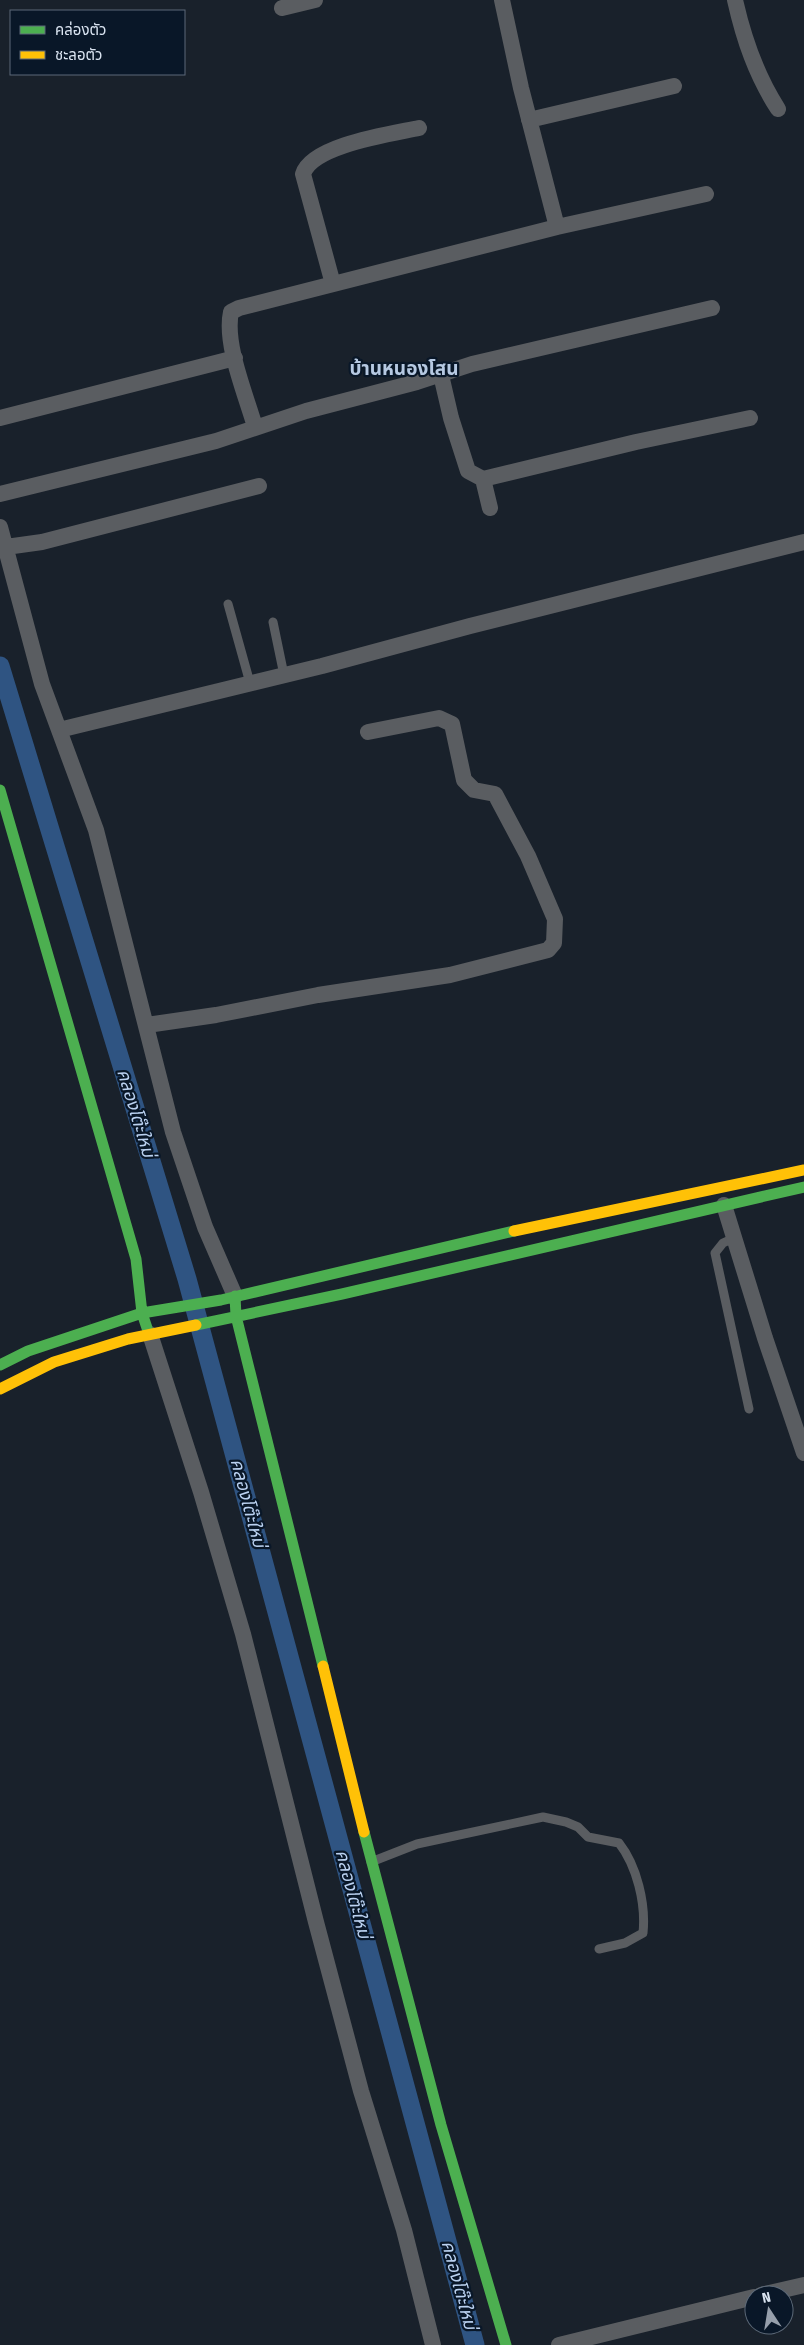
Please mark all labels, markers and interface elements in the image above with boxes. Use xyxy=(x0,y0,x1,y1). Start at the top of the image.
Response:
legend xyxy=(10,10,185,75)
text: คล่องตัว xyxy=(55,21,106,39)
text: ชะลอตัว xyxy=(55,46,102,64)
district label: บ้านหนองโสน xyxy=(349,357,459,380)
water label: คลองโต๊ะใหม่ xyxy=(112,1066,161,1163)
water label: คลองโต๊ะใหม่ xyxy=(226,1456,271,1553)
water label: คลองโต๊ะใหม่ xyxy=(331,1847,376,1944)
water label: คลองโต๊ะใหม่ xyxy=(437,2238,482,2335)
north arrow xyxy=(744,2285,794,2335)
text: N xyxy=(761,2289,772,2307)

